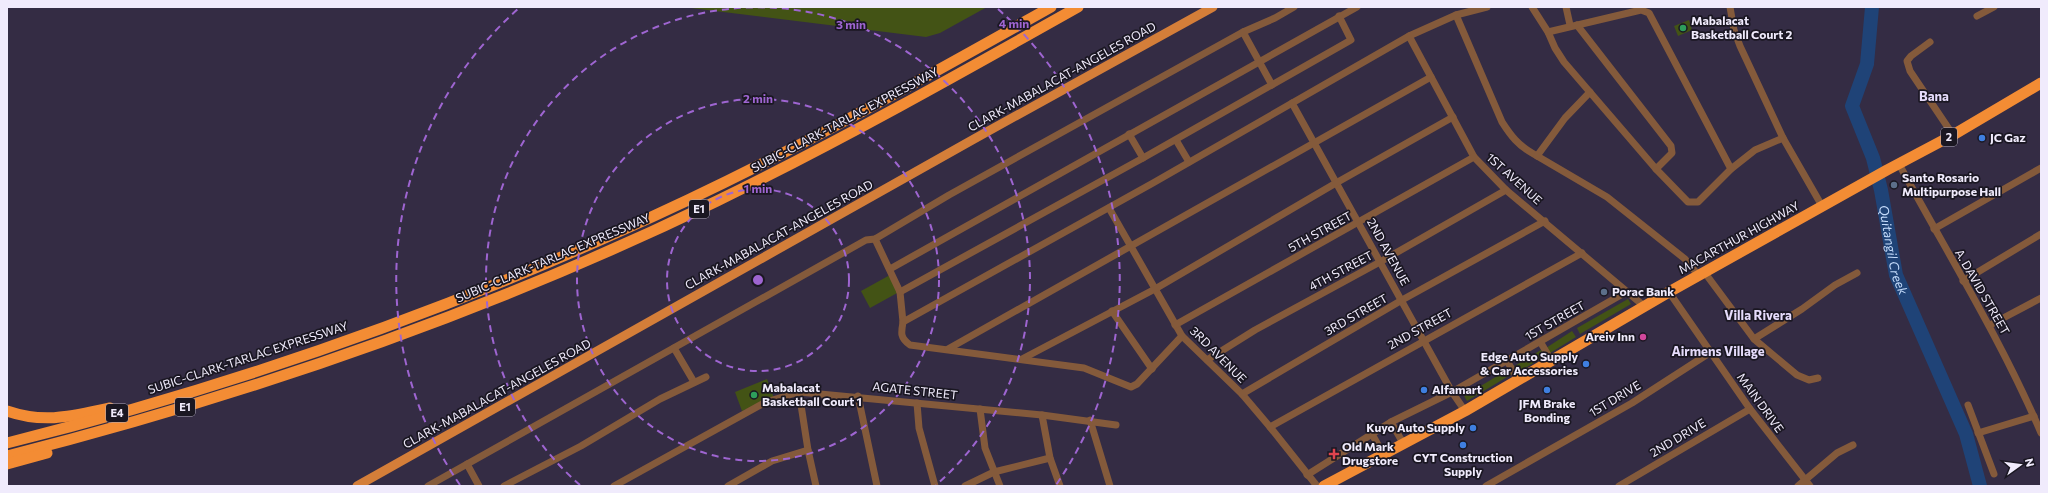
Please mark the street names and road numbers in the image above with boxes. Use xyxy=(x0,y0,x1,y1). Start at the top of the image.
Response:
street label: CLARK-MABALACAT-ANGELES ROAD xyxy=(965,18,1158,134)
street label: SUBIC-CLARK-TARLAC EXPRESSWAY xyxy=(749,64,941,175)
road number: 2 xyxy=(1941,128,1957,146)
street label: 1ST AVENUE xyxy=(1484,150,1545,207)
street label: CLARK-MABALACAT-ANGELES ROAD xyxy=(682,176,875,292)
street label: MACARTHUR HIGHWAY xyxy=(1676,198,1802,276)
road number: E1 xyxy=(689,200,709,218)
street label: 5TH STREET xyxy=(1285,208,1354,254)
street label: SUBIC-CLARK-TARLAC EXPRESSWAY xyxy=(453,210,652,304)
street label: 2ND AVENUE xyxy=(1365,216,1413,288)
street label: A. DAVID STREET xyxy=(1953,246,2013,337)
street label: 4TH STREET xyxy=(1306,247,1375,293)
street label: 3RD STREET xyxy=(1321,290,1390,338)
street label: 1ST STREET xyxy=(1522,297,1587,343)
street label: 2ND STREET xyxy=(1385,305,1454,352)
street label: SUBIC-CLARK-TARLAC EXPRESSWAY xyxy=(146,318,350,396)
street label: 3RD AVENUE xyxy=(1188,323,1250,385)
street label: CLARK-MABALACAT-ANGELES ROAD xyxy=(400,335,593,451)
street label: MAIN DRIVE xyxy=(1735,370,1787,435)
street label: 1ST DRIVE xyxy=(1586,377,1643,419)
street label: AGATE STREET xyxy=(872,379,959,401)
road number: E1 xyxy=(175,398,195,416)
road number: E4 xyxy=(106,404,128,422)
street label: 2ND DRIVE xyxy=(1647,415,1708,459)

